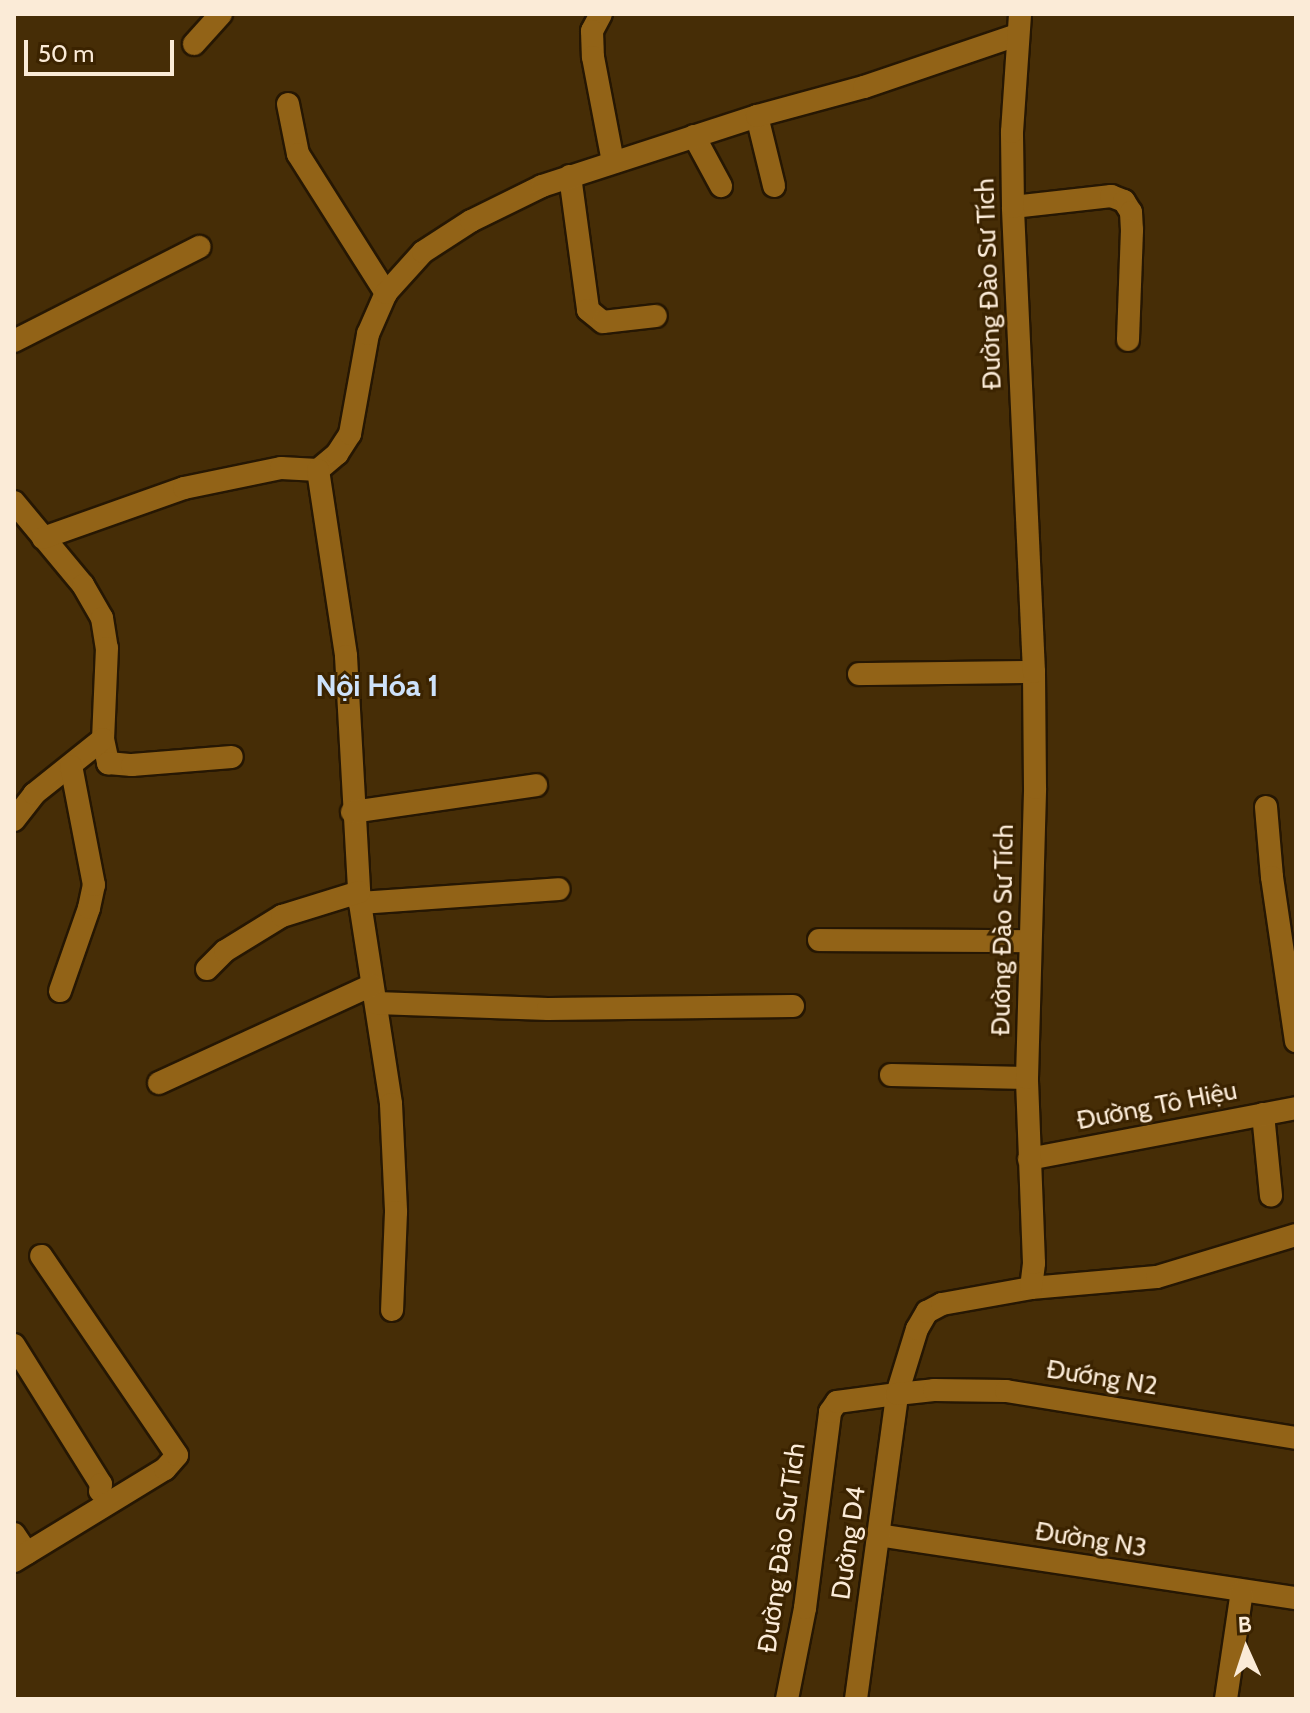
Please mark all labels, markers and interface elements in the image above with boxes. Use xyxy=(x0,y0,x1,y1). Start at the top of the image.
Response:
scale bar xyxy=(28,24,178,74)
text: 50 m xyxy=(38,39,94,68)
street label: Đường Đào Sư Tích xyxy=(970,178,1008,390)
district label: Nội Hóa 1 xyxy=(315,668,439,704)
street label: Đường Đào Sư Tích xyxy=(986,824,1020,1036)
street label: Đường Tô Hiệu xyxy=(1074,1075,1240,1137)
street label: Đướng N2 xyxy=(1044,1354,1160,1402)
street label: Đường Đào Sư Tích xyxy=(752,1441,812,1655)
street label: Dường D4 xyxy=(826,1484,872,1602)
street label: Đường N3 xyxy=(1033,1516,1149,1564)
north arrow xyxy=(1206,1609,1286,1689)
text: B xyxy=(1237,1611,1252,1638)

